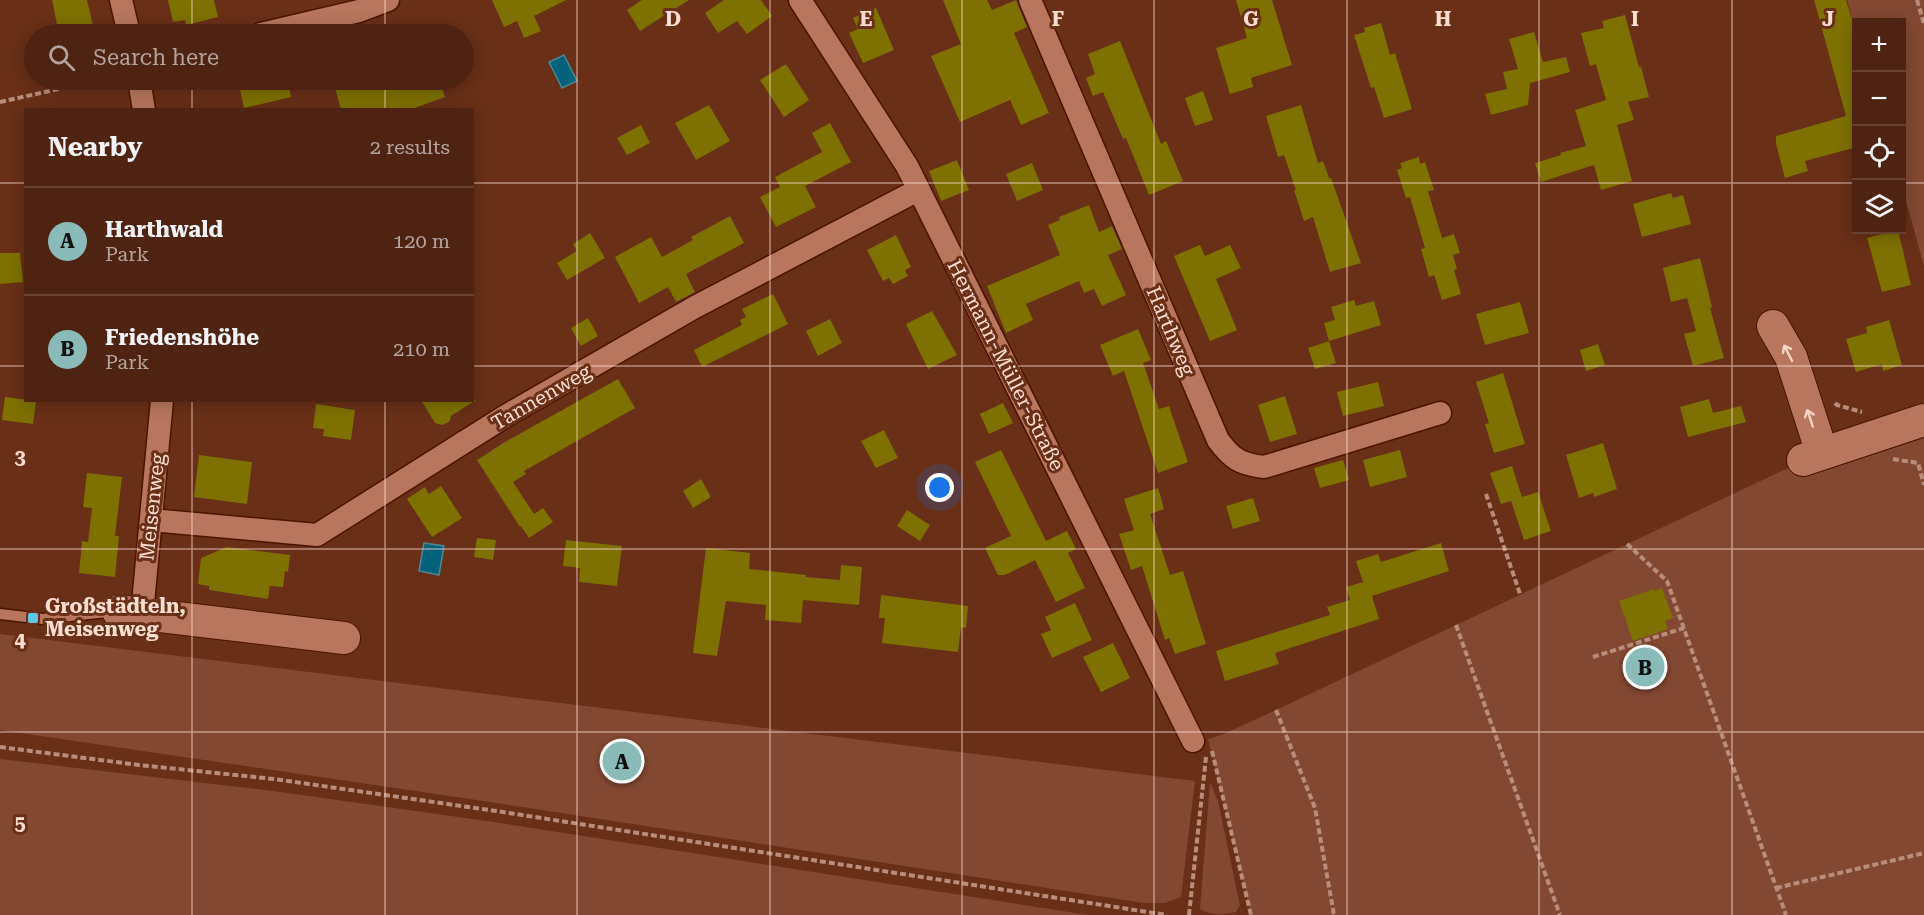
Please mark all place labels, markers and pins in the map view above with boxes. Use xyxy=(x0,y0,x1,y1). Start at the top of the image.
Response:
place label: Großstädteln, Meisenweg xyxy=(45,594,186,641)
marker: Großstädteln, Meisenweg xyxy=(26,611,40,625)
pin: B xyxy=(1626,644,1664,690)
pin: A xyxy=(602,738,642,783)

